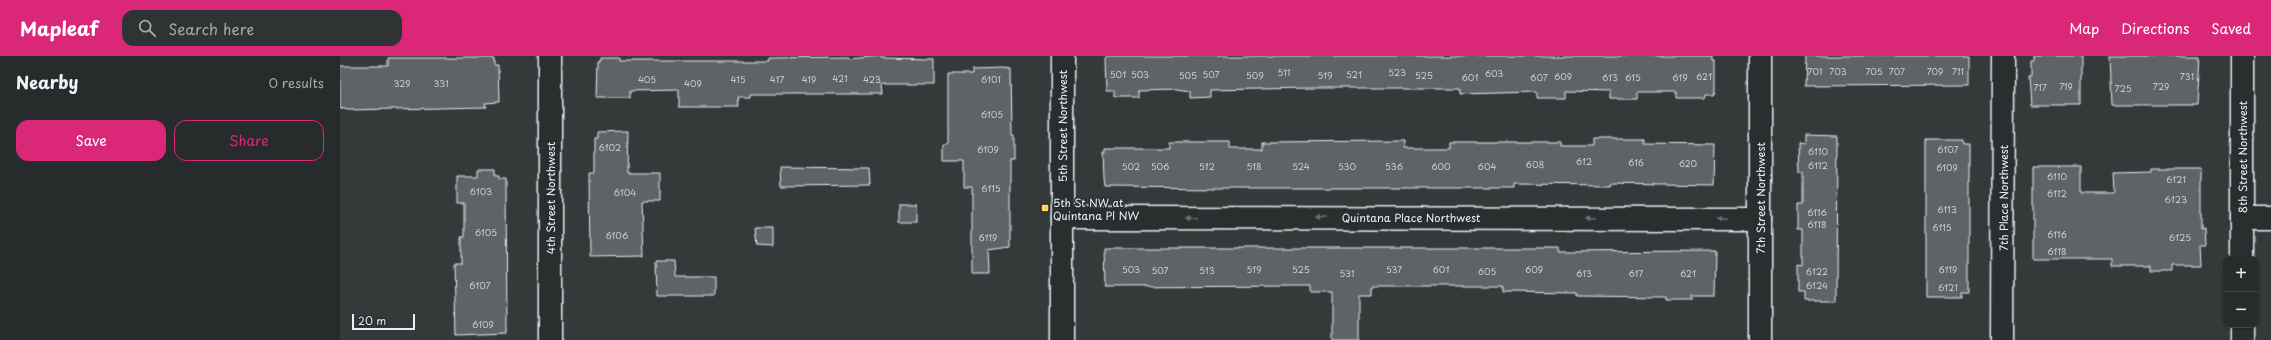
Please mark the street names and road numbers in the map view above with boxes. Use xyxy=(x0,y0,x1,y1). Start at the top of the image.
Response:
street label: 5th Street Northwest xyxy=(1054,69,1071,182)
street label: 8th Street Northwest xyxy=(2234,100,2251,213)
street label: 4th Street Northwest xyxy=(542,141,559,254)
street label: 7th Street Northwest xyxy=(1752,142,1769,254)
street label: 7th Place Northwest xyxy=(1995,144,2012,251)
street label: Quintana Place Northwest xyxy=(1342,209,1481,226)

